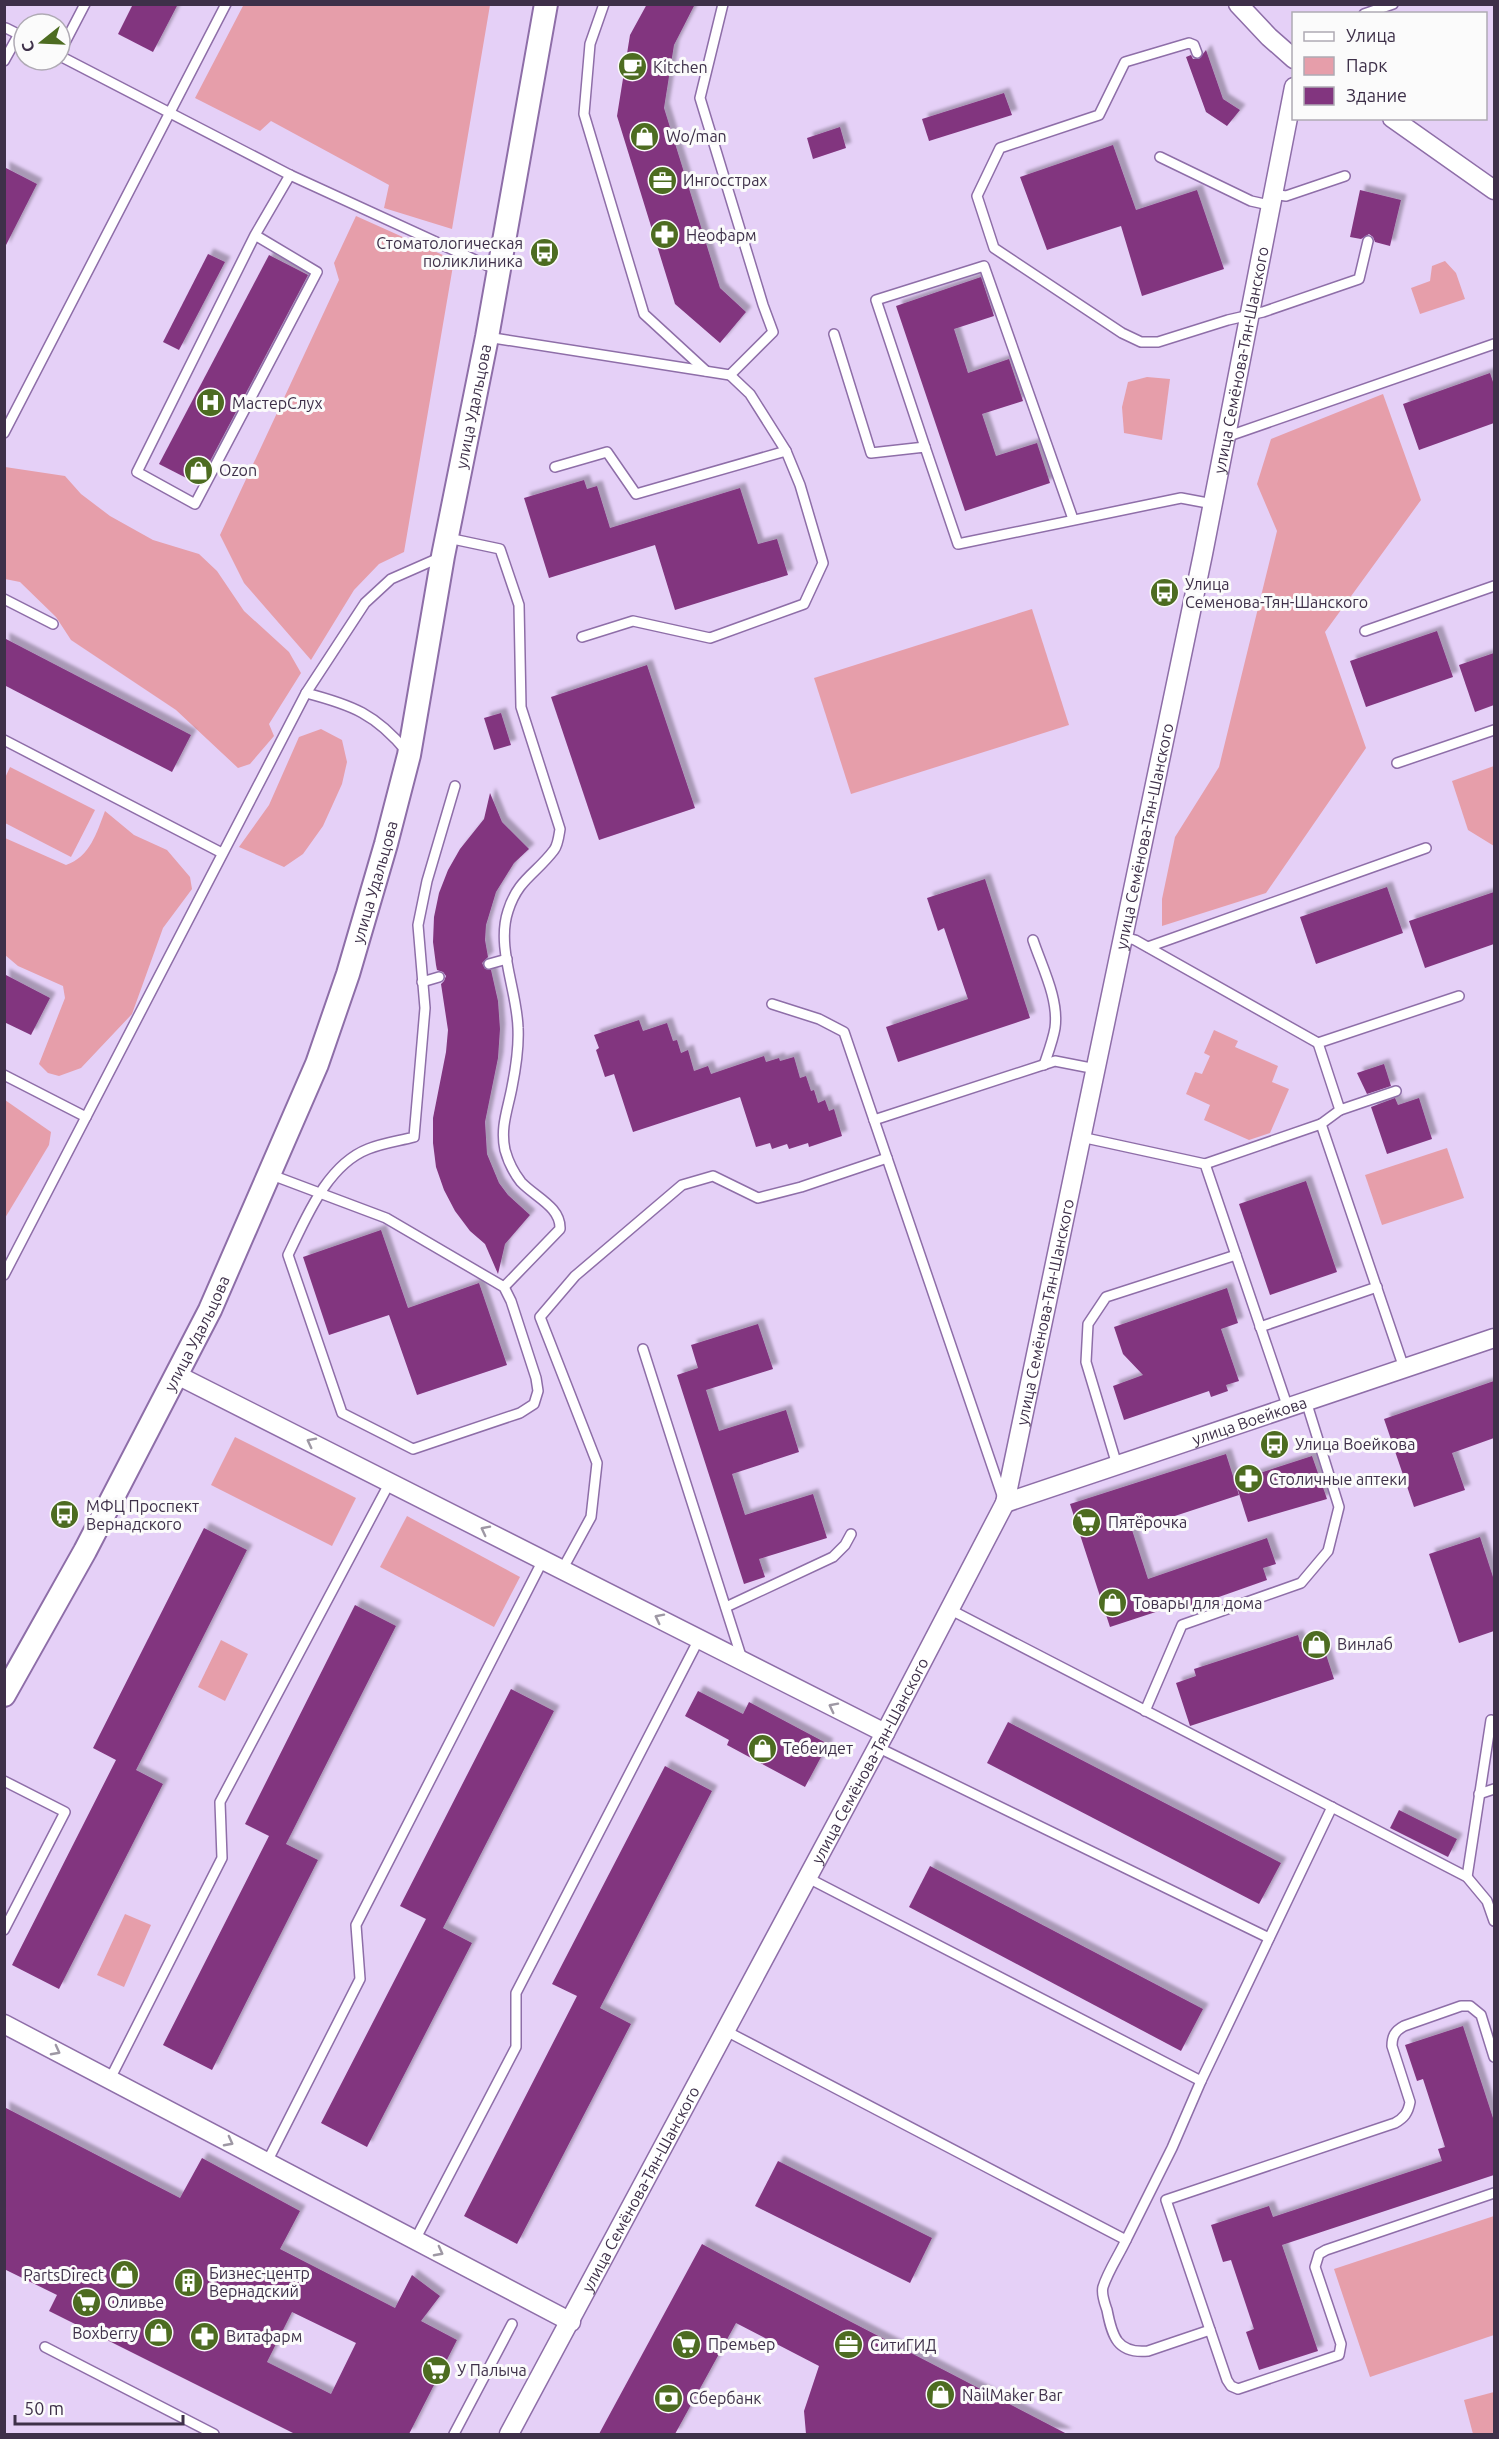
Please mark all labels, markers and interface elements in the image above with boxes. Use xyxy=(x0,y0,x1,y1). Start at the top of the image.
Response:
north arrow xyxy=(12,12,72,72)
legend xyxy=(1292,12,1487,120)
text: Улица xyxy=(1346,25,1396,45)
text: С xyxy=(18,39,38,54)
cafe icon: Kitchen xyxy=(616,51,648,83)
text: Парк xyxy=(1346,55,1387,75)
place label: Kitchen xyxy=(653,58,708,76)
text: Здание xyxy=(1346,85,1407,105)
shop icon: Wo/man xyxy=(629,120,661,152)
place label: Wo/man xyxy=(666,127,727,145)
office icon: Ингосстрах xyxy=(646,164,678,196)
place label: Ингосстрах xyxy=(683,171,767,189)
pharmacy icon: Неофарм xyxy=(649,219,681,251)
place label: Неофарм xyxy=(686,226,757,244)
place label: Стоматологическая поликлиника xyxy=(376,234,523,270)
bus stop icon: Стоматологическая поликлиника xyxy=(528,236,560,268)
street label: улица Семёнова-Тян-Шанского xyxy=(1210,245,1272,475)
street label: улица Удальцова xyxy=(452,342,494,470)
hospital icon: МастерСлух xyxy=(195,387,227,419)
place label: МастерСлух xyxy=(232,394,323,412)
shop icon: Ozon xyxy=(182,454,214,486)
place label: Ozon xyxy=(219,461,257,479)
place label: Улица Семенова-Тян-Шанского xyxy=(1185,575,1368,611)
bus stop icon: Улица Семенова-Тян-Шанского xyxy=(1148,577,1180,609)
street label: улица Семёнова-Тян-Шанского xyxy=(1112,721,1176,951)
street label: улица Удальцова xyxy=(348,819,401,945)
street label: улица Семёнова-Тян-Шанского xyxy=(1012,1197,1077,1427)
street label: улица Удальцова xyxy=(161,1273,233,1394)
street label: улица Воейкова xyxy=(1190,1393,1309,1448)
bus stop icon: Улица Воейкова xyxy=(1258,1428,1290,1460)
place label: Улица Воейкова xyxy=(1295,1435,1415,1453)
one-way arrow xyxy=(306,1438,317,1450)
pharmacy icon: Столичные аптеки xyxy=(1232,1463,1264,1495)
place label: Столичные аптеки xyxy=(1269,1470,1407,1488)
place label: МФЦ Проспект Вернадского xyxy=(86,1497,199,1533)
bus stop icon: МФЦ Проспект Вернадского xyxy=(49,1499,81,1531)
supermarket icon: Пятёрочка xyxy=(1071,1506,1103,1538)
place label: Пятёрочка xyxy=(1108,1513,1187,1531)
one-way arrow xyxy=(480,1526,491,1538)
shop icon: Товары для дома xyxy=(1096,1587,1128,1619)
place label: Товары для дома xyxy=(1133,1594,1262,1612)
one-way arrow xyxy=(654,1614,665,1626)
shop icon: Винлаб xyxy=(1300,1628,1332,1660)
place label: Винлаб xyxy=(1337,1635,1393,1653)
street label: улица Семёнова-Тян-Шанского xyxy=(808,1654,932,1867)
one-way arrow xyxy=(828,1702,839,1714)
shop icon: Тебеидет xyxy=(746,1732,778,1764)
place label: Тебеидет xyxy=(783,1739,853,1757)
one-way arrow xyxy=(50,2044,61,2055)
street label: улица Семёнова-Тян-Шанского xyxy=(578,2083,703,2295)
one-way arrow xyxy=(223,2135,233,2146)
one-way arrow xyxy=(432,2245,443,2256)
shop icon: PartsDirect xyxy=(109,2259,141,2291)
place label: Бизнес-центр Вернадский xyxy=(209,2264,310,2300)
place label: PartsDirect xyxy=(23,2266,105,2284)
building icon: Бизнес-центр Вернадский xyxy=(172,2266,204,2298)
supermarket icon: Оливье xyxy=(70,2286,102,2318)
place label: Оливье xyxy=(107,2293,164,2311)
shop icon: Boxberry xyxy=(143,2317,175,2349)
pharmacy icon: Витафарм xyxy=(189,2320,221,2352)
place label: Boxberry xyxy=(72,2324,138,2342)
place label: Витафарм xyxy=(226,2327,302,2345)
supermarket icon: Премьер xyxy=(671,2328,703,2360)
office icon: СитиГИД xyxy=(833,2329,865,2361)
place label: Премьер xyxy=(708,2335,775,2353)
place label: СитиГИД xyxy=(870,2336,936,2354)
supermarket icon: У Палыча xyxy=(420,2354,452,2386)
place label: У Палыча xyxy=(457,2361,527,2379)
shop icon: NailMaker Bar xyxy=(925,2379,957,2411)
bank icon: Сбербанк xyxy=(652,2382,684,2414)
place label: NailMaker Bar xyxy=(962,2386,1063,2404)
scale bar xyxy=(15,2388,183,2426)
place label: Сбербанк xyxy=(689,2389,762,2407)
text: 50 m xyxy=(24,2398,64,2418)

